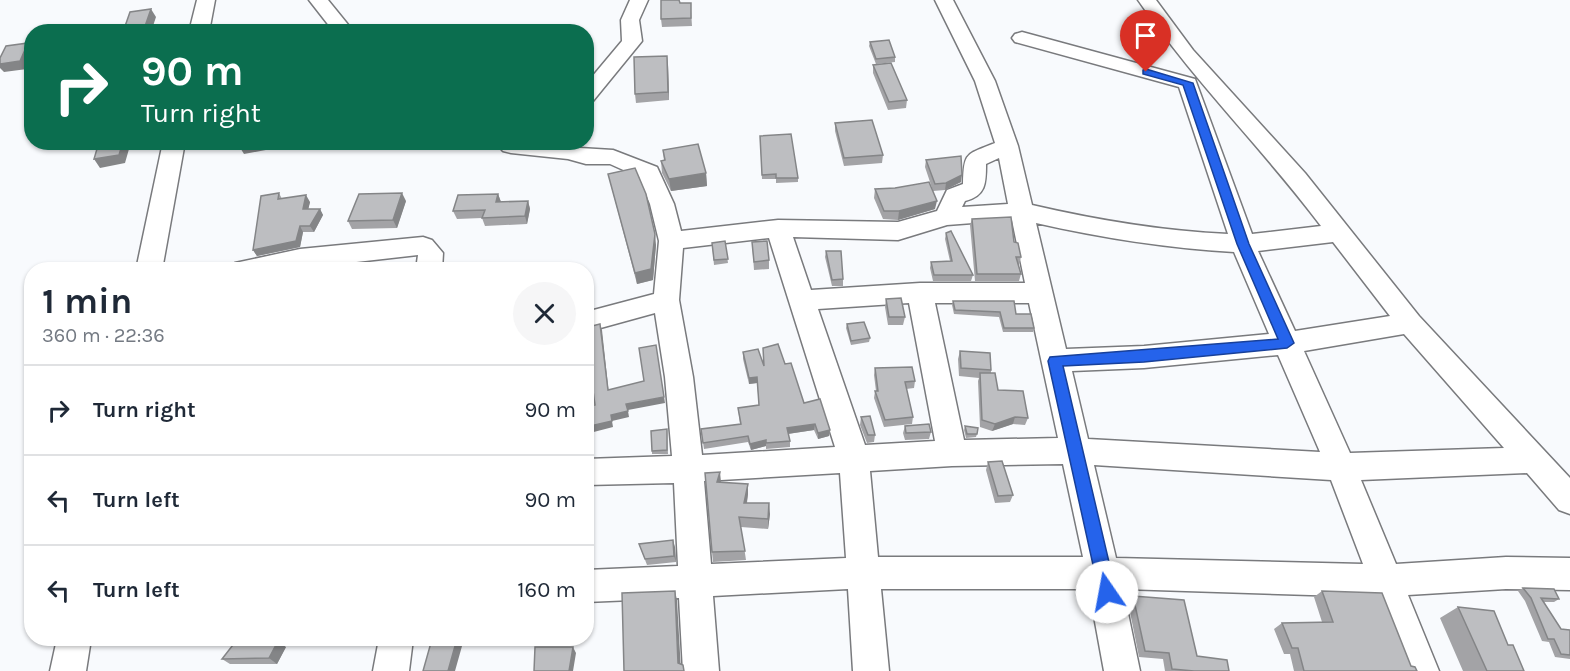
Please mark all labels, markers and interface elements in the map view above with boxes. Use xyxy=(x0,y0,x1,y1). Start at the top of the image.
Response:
pin xyxy=(1120,10,1171,72)
icon: arrive xyxy=(1129,19,1162,52)
text: 90 m xyxy=(141,46,244,96)
icon: right xyxy=(42,48,120,126)
text: Turn right xyxy=(141,97,261,129)
text: 1 min xyxy=(42,280,132,322)
button: close xyxy=(513,282,576,345)
text: 360 m · 22:36 xyxy=(42,324,165,347)
icon: right xyxy=(42,394,75,427)
text: Turn right xyxy=(93,397,196,423)
text: 90 m xyxy=(524,397,576,423)
icon: left xyxy=(42,484,75,517)
text: Turn left xyxy=(93,487,180,513)
text: 90 m xyxy=(524,487,576,513)
position arrow xyxy=(1075,560,1139,624)
icon: left xyxy=(42,574,75,607)
text: Turn left xyxy=(93,577,180,603)
text: 160 m xyxy=(517,577,576,603)

